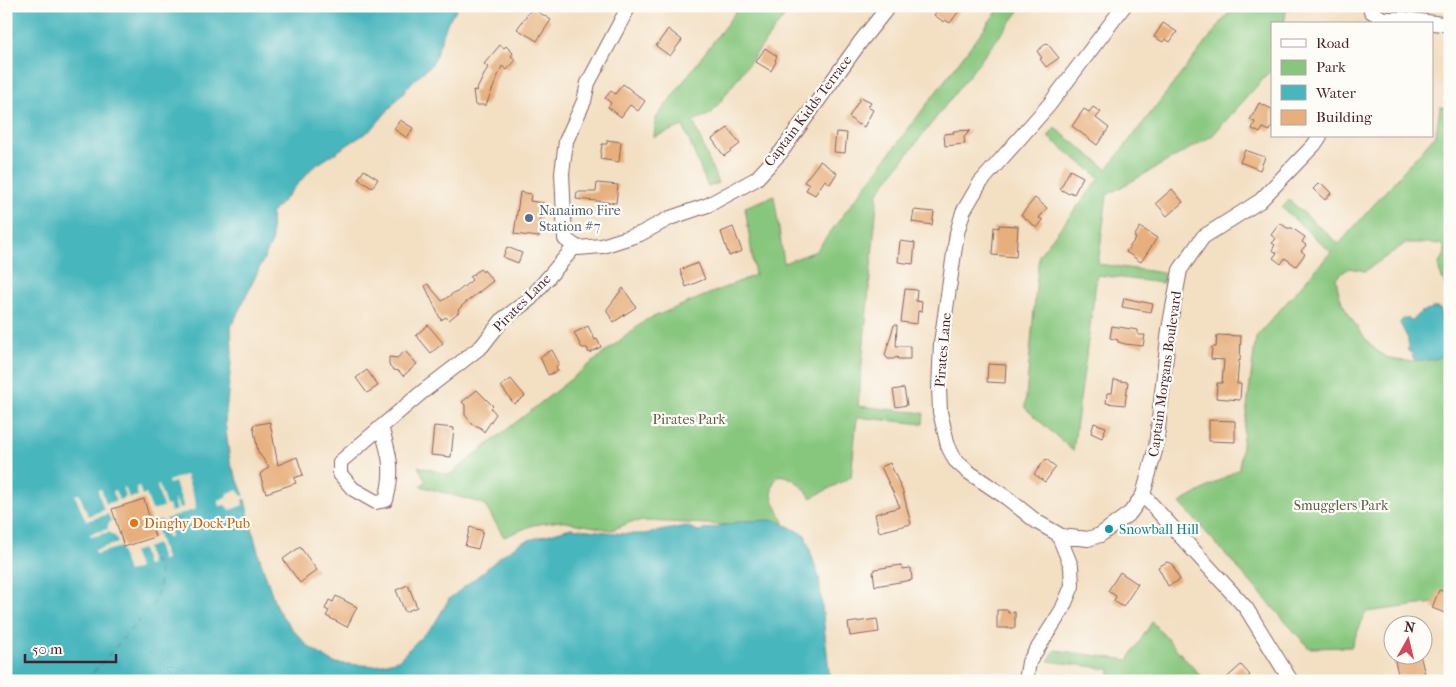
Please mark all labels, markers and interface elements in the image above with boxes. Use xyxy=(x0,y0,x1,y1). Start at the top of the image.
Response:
legend xyxy=(1271,22,1434,138)
text: Road xyxy=(1316,34,1350,52)
street label: Captain Kidds Terrace xyxy=(761,52,855,170)
text: Park xyxy=(1316,58,1346,76)
text: Water xyxy=(1315,84,1356,102)
text: Building xyxy=(1316,108,1373,126)
place label: Nanaimo Fire Station #7 xyxy=(539,202,621,235)
marker: Nanaimo Fire Station #7 xyxy=(523,212,535,224)
street label: Pirates Lane xyxy=(489,270,555,336)
street label: Captain Morgans Boulevard xyxy=(1145,290,1185,458)
street label: Pirates Lane xyxy=(931,312,955,388)
park label: Pirates Park xyxy=(653,411,726,428)
park label: Smugglers Park xyxy=(1294,497,1389,514)
place label: Dinghy Dock Pub xyxy=(144,515,250,532)
marker: Dinghy Dock Pub xyxy=(128,517,140,529)
place label: Snowball Hill xyxy=(1119,521,1199,538)
marker: Snowball Hill xyxy=(1103,523,1115,535)
north arrow xyxy=(1384,614,1434,664)
text: N xyxy=(1403,618,1417,637)
scale bar xyxy=(25,632,116,664)
text: 50 m xyxy=(32,640,63,658)

